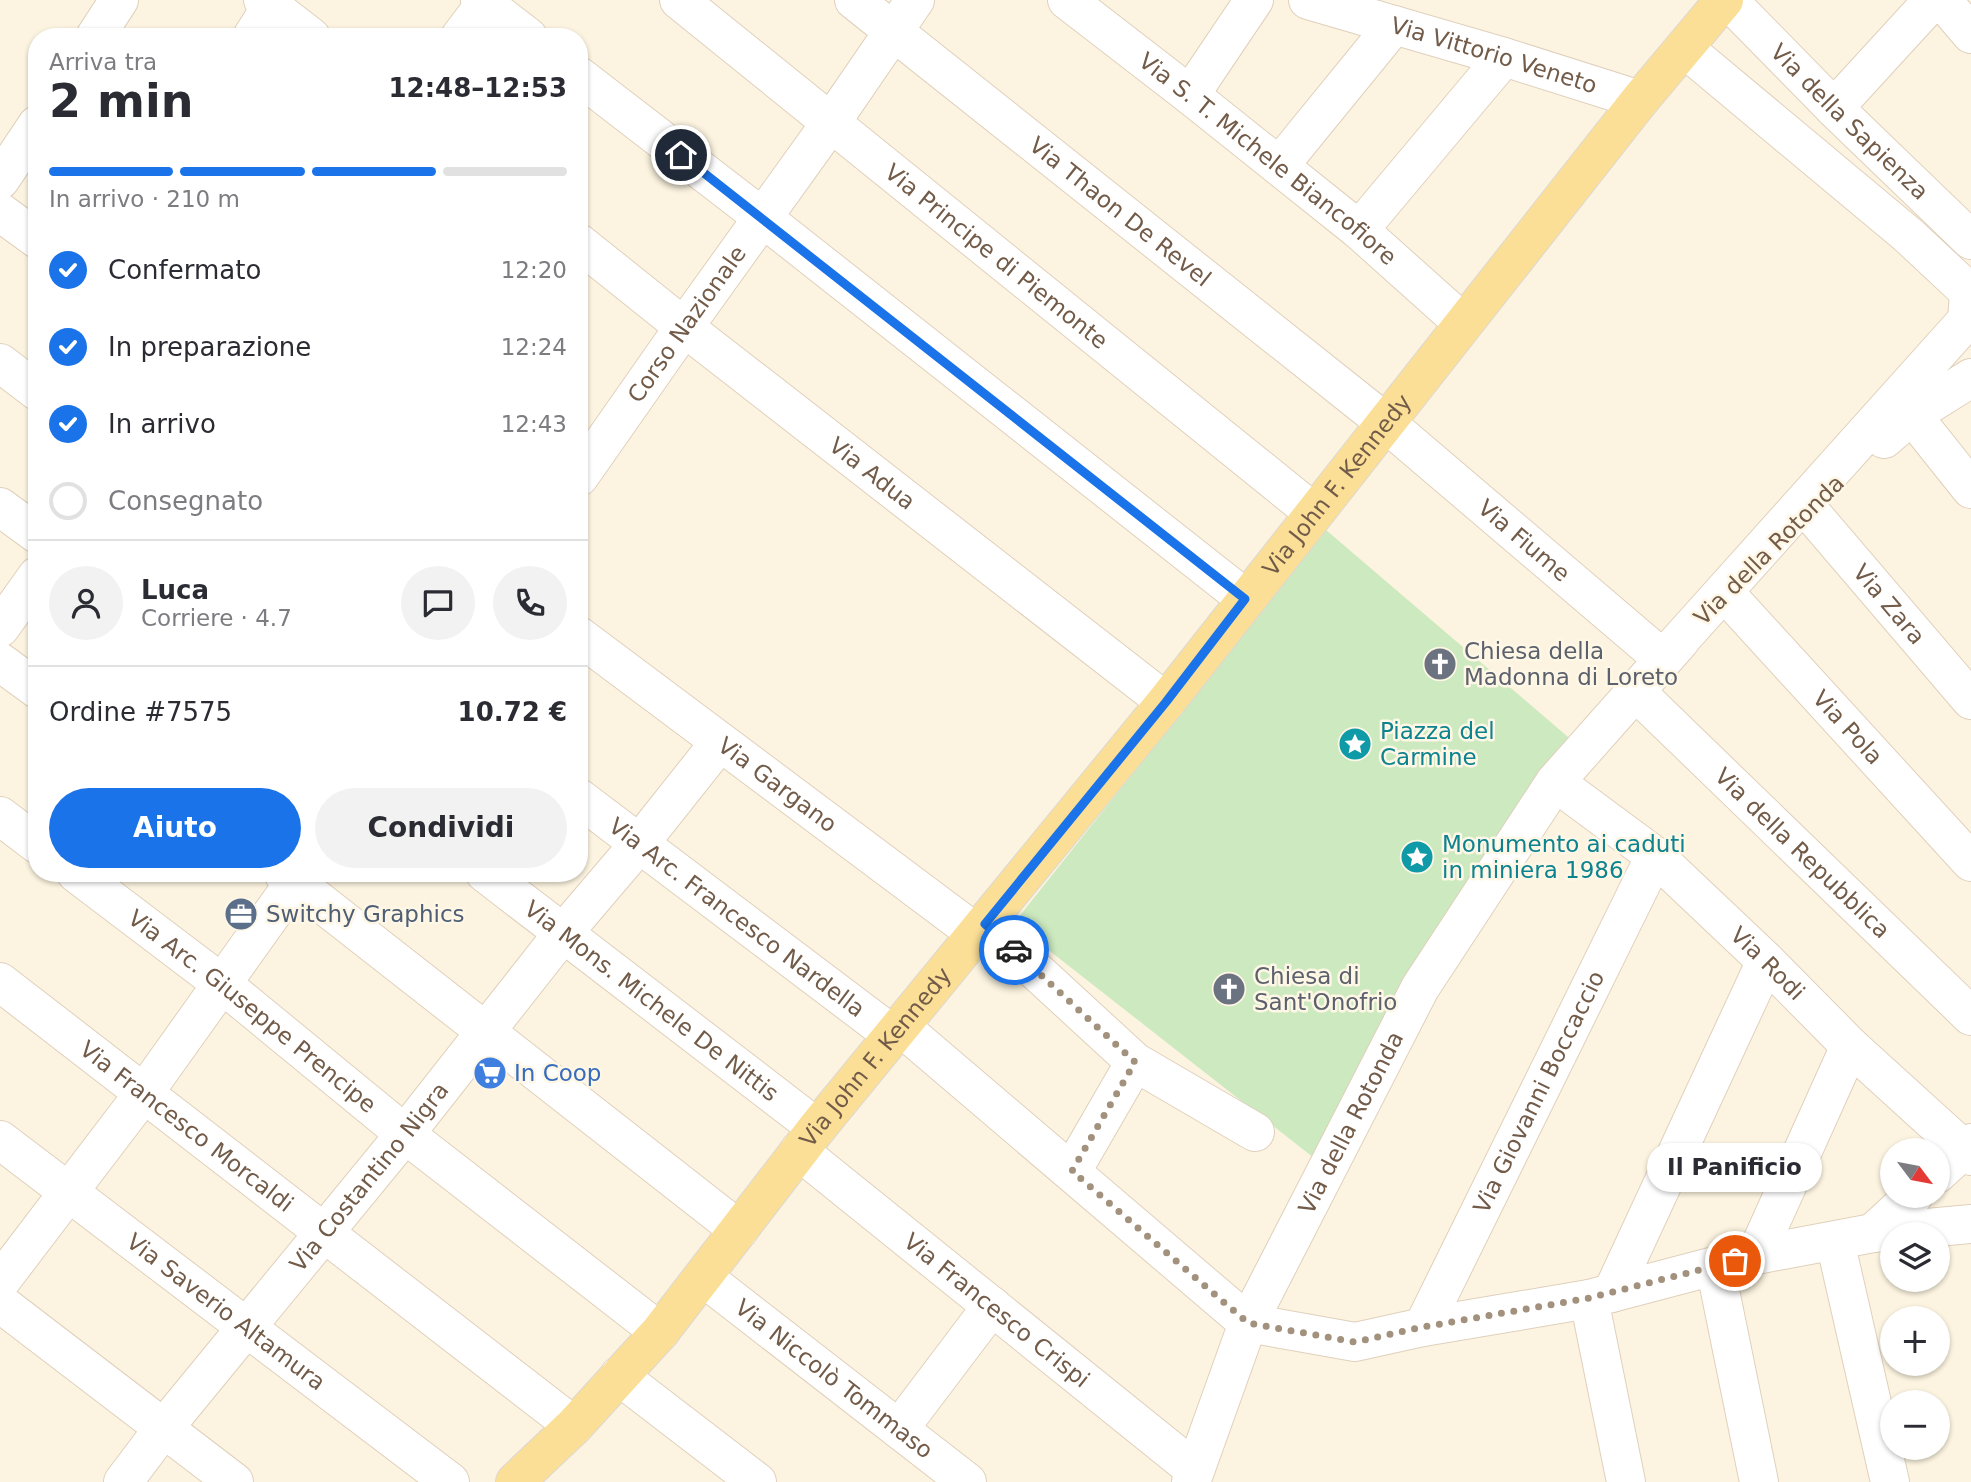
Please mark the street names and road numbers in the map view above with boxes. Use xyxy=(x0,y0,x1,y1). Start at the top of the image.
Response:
street label: Via Vittorio Veneto xyxy=(1388,12,1600,99)
street label: Via della Sapienza xyxy=(1765,38,1934,205)
street label: Via S. T. Michele Biancofiore xyxy=(1134,47,1402,270)
street label: Via Thaon De Revel xyxy=(1024,132,1216,292)
street label: Via Principe di Piemonte xyxy=(880,159,1113,354)
street label: Corso Nazionale xyxy=(622,241,751,407)
street label: Via John F. Kennedy xyxy=(1257,389,1416,581)
street label: Via Adua xyxy=(824,432,920,515)
street label: Via della Rotonda xyxy=(1689,470,1849,630)
street label: Via Fiume xyxy=(1473,494,1575,587)
street label: Via Zara xyxy=(1848,559,1930,649)
street label: Via Pola xyxy=(1808,685,1888,770)
street label: Via Gargano xyxy=(713,732,842,837)
street label: Via della Repubblica xyxy=(1710,763,1895,943)
street label: Via Arc. Francesco Nardella xyxy=(604,812,870,1022)
street label: Via Mons. Michele De Nittis xyxy=(520,895,784,1107)
street label: Via Arc. Giuseppe Prencipe xyxy=(123,904,381,1118)
street label: Via Rodi xyxy=(1725,922,1810,1005)
street label: Via John F. Kennedy xyxy=(794,962,956,1152)
street label: Via Giovanni Boccaccio xyxy=(1468,966,1609,1217)
street label: Via della Rotonda xyxy=(1293,1027,1408,1218)
street label: Via Francesco Morcaldi xyxy=(75,1036,299,1217)
street label: Via Costantino Nigra xyxy=(285,1077,454,1277)
street label: Via Saverio Altamura xyxy=(122,1228,331,1396)
street label: Via Francesco Crispi xyxy=(899,1228,1095,1393)
street label: Via Niccolò Tommaso xyxy=(730,1294,938,1464)

